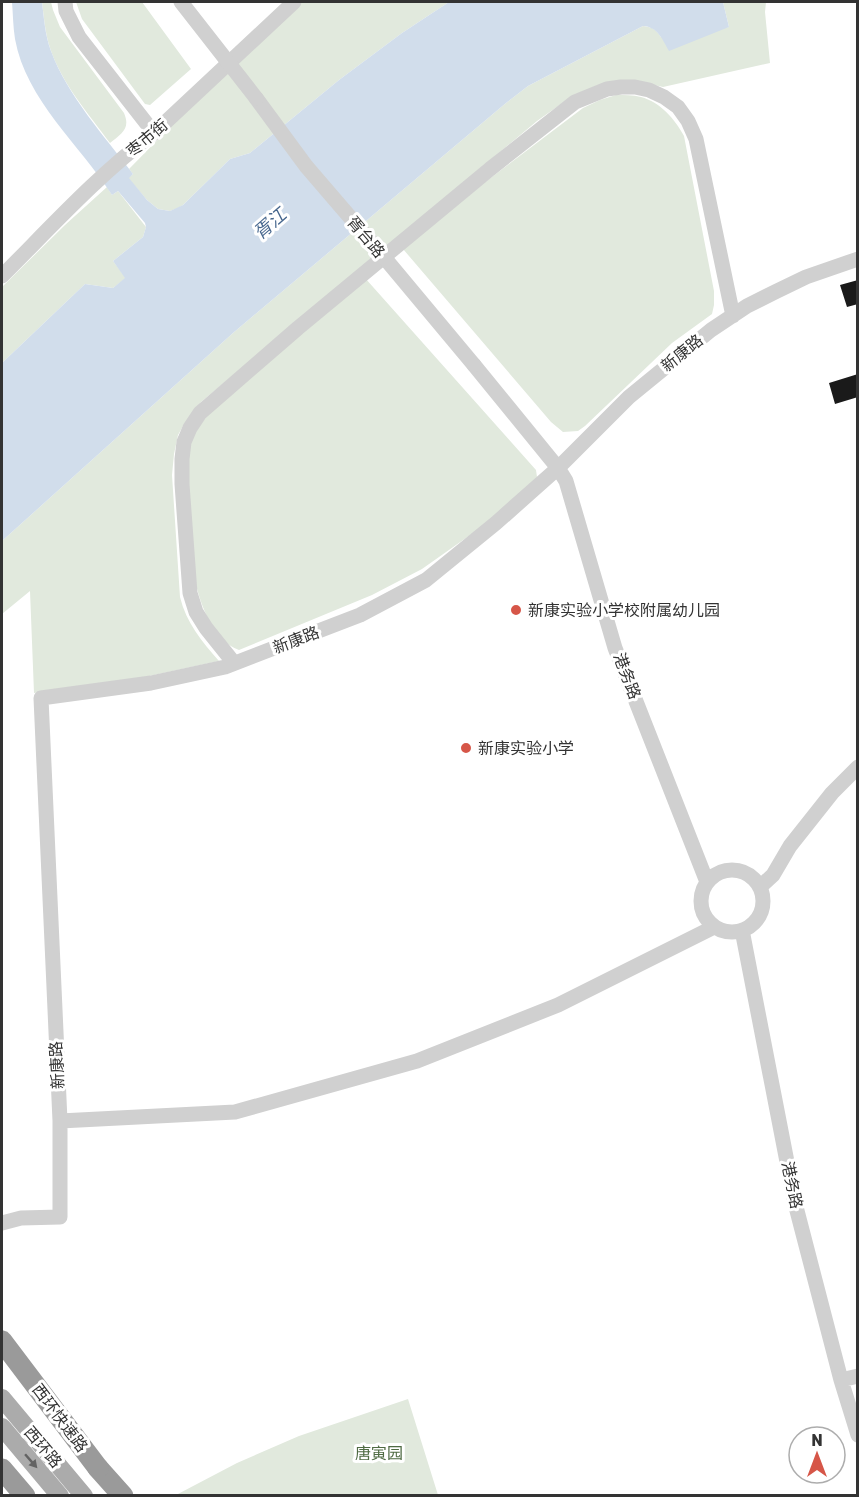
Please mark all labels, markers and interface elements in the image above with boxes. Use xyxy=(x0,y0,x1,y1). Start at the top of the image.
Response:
street label: 枣市街 xyxy=(123,115,171,161)
water label: 胥江 xyxy=(249,203,292,244)
street label: 胥台路 xyxy=(343,213,389,261)
street label: 新康路 xyxy=(657,331,707,375)
place label: 新康实验小学校附属幼儿园 xyxy=(528,601,720,620)
marker: 新康实验小学校附属幼儿园 xyxy=(509,603,523,617)
street label: 新康路 xyxy=(270,623,322,657)
street label: 港务路 xyxy=(610,650,644,702)
place label: 新康实验小学 xyxy=(478,739,574,758)
marker: 新康实验小学 xyxy=(459,741,473,755)
street label: 新康路 xyxy=(46,1041,68,1089)
street label: 港务路 xyxy=(778,1160,806,1210)
street label: 西环快速路 xyxy=(28,1380,92,1456)
street label: 西环路 xyxy=(20,1423,66,1471)
north arrow xyxy=(787,1425,847,1485)
text: N xyxy=(811,1431,823,1450)
park label: 唐寅园 xyxy=(355,1444,403,1463)
one-way arrow xyxy=(24,1454,38,1469)

